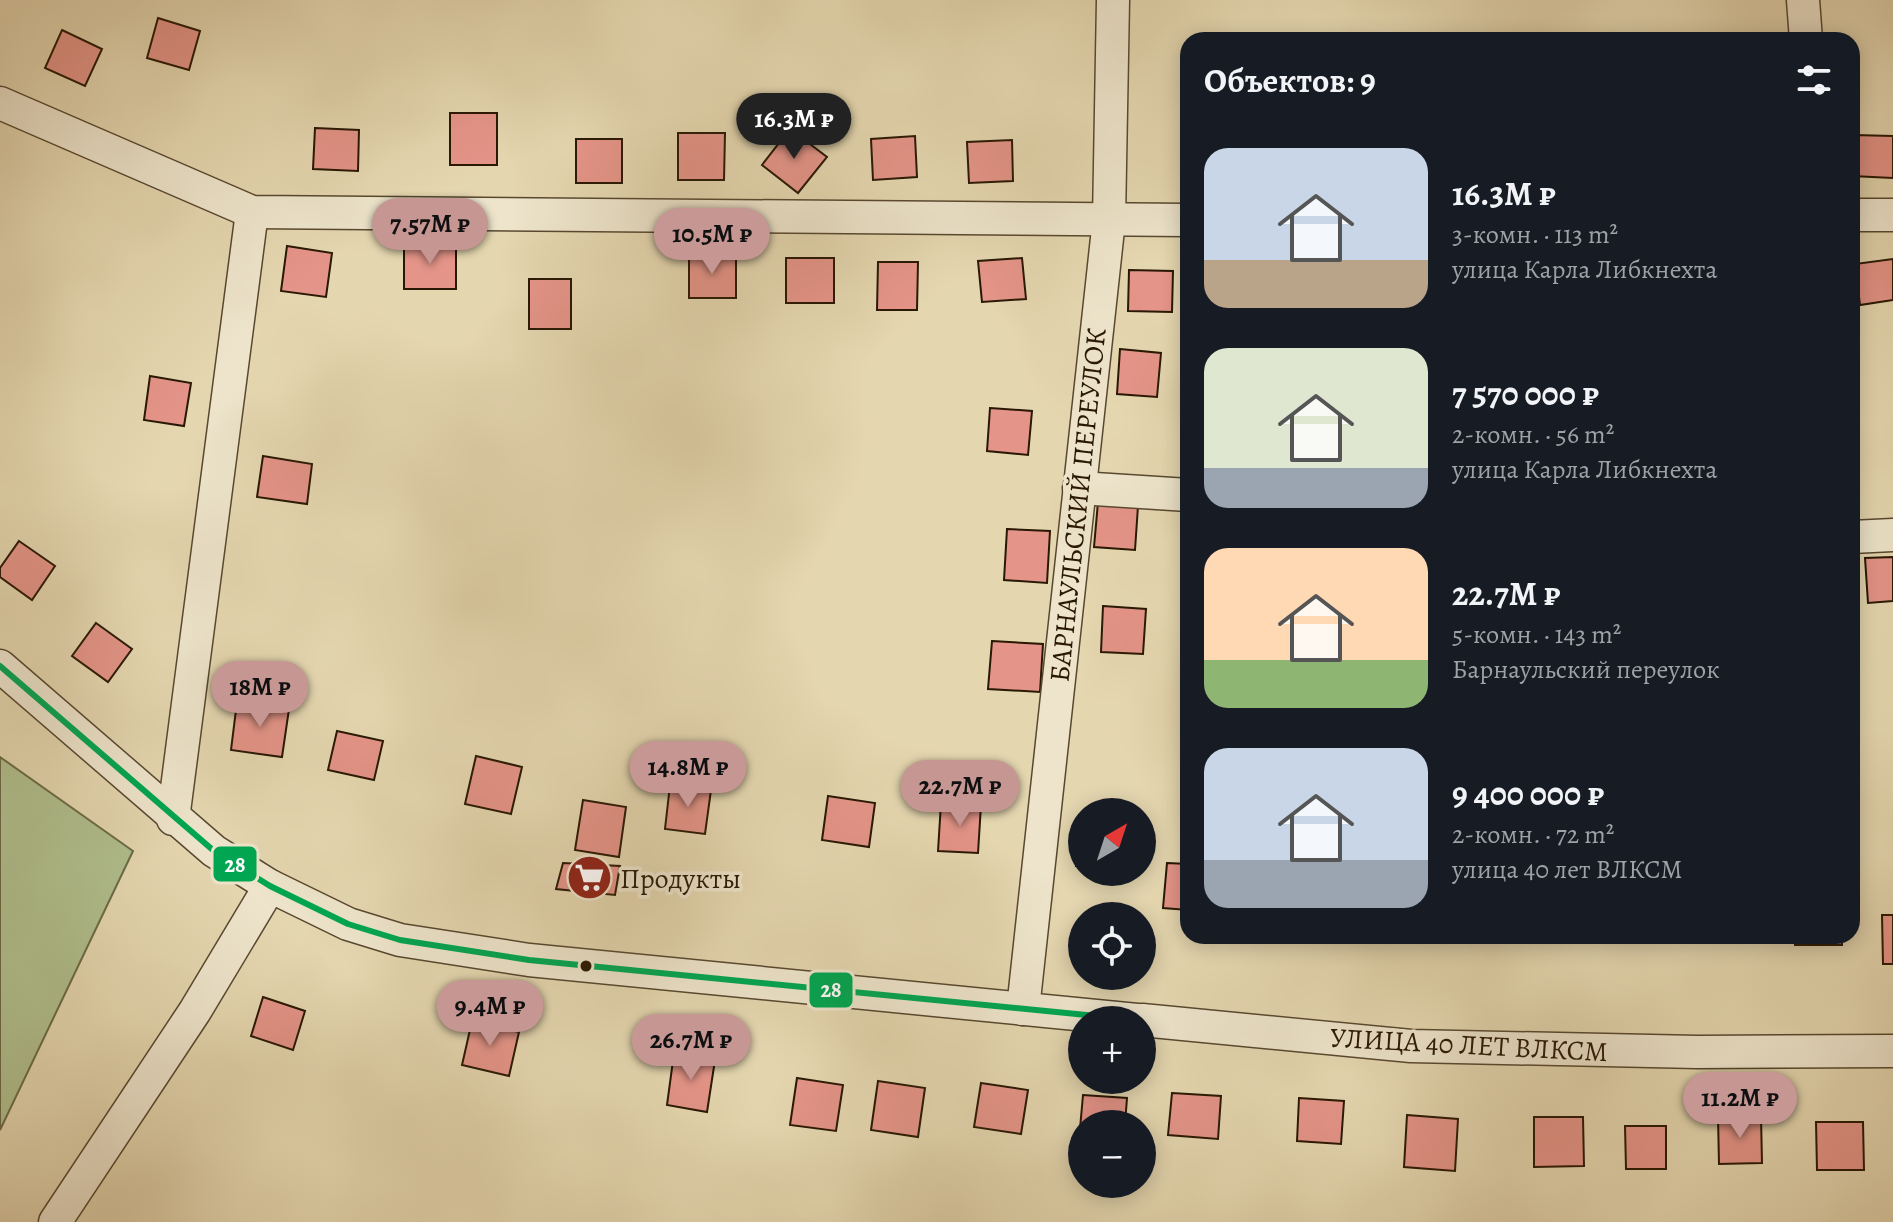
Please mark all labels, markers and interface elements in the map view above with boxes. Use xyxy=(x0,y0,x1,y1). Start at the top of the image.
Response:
text: Объектов: 9 xyxy=(1204,57,1376,104)
icon: filters xyxy=(1792,58,1836,102)
pin: 16.3M ₽ xyxy=(720,93,868,161)
text: 16.3M ₽ xyxy=(754,101,834,136)
text: 16.3M ₽ xyxy=(1452,170,1556,217)
icon: home xyxy=(1268,180,1364,276)
pin: 7.57M ₽ xyxy=(356,198,504,266)
text: 7.57M ₽ xyxy=(390,206,470,241)
pin: 10.5M ₽ xyxy=(638,208,786,276)
text: 10.5M ₽ xyxy=(672,216,752,251)
text: 3-комн. · 113 m² xyxy=(1452,217,1618,252)
text: улица Карла Либкнехта xyxy=(1452,252,1717,287)
street label: БАРНАУЛЬСКИЙ ПЕРЕУЛОК xyxy=(1041,326,1115,684)
text: 7 570 000 ₽ xyxy=(1452,370,1599,417)
icon: home xyxy=(1268,380,1364,476)
text: 2-комн. · 56 m² xyxy=(1452,417,1614,452)
text: улица Карла Либкнехта xyxy=(1452,452,1717,487)
text: 22.7M ₽ xyxy=(1452,570,1561,617)
icon: home xyxy=(1268,580,1364,676)
text: 5-комн. · 143 m² xyxy=(1452,617,1621,652)
text: Барнаульский переулок xyxy=(1452,652,1720,687)
pin: 18M ₽ xyxy=(204,661,316,729)
text: 18M ₽ xyxy=(229,669,291,704)
pin: 14.8M ₽ xyxy=(614,741,762,809)
text: 14.8M ₽ xyxy=(648,749,728,784)
pin: 22.7M ₽ xyxy=(886,760,1034,828)
text: 22.7M ₽ xyxy=(919,768,1001,803)
text: 9 400 000 ₽ xyxy=(1452,770,1604,817)
icon: home xyxy=(1268,780,1364,876)
north arrow xyxy=(1068,798,1156,886)
map controls xyxy=(1068,798,1156,1198)
text: 2-комн. · 72 m² xyxy=(1452,817,1614,852)
line badge: 28 xyxy=(212,845,258,883)
text: 28 xyxy=(224,850,246,880)
text: улица 40 лет ВЛКСМ xyxy=(1452,852,1683,887)
supermarket icon: Продукты xyxy=(565,854,613,902)
place label: Продукты xyxy=(620,860,741,898)
button: locate xyxy=(1068,902,1156,990)
unlabelled marker xyxy=(578,958,594,974)
line badge: 28 xyxy=(808,971,854,1009)
text: 28 xyxy=(820,975,842,1005)
pin: 9.4M ₽ xyxy=(425,980,555,1048)
text: 9.4M ₽ xyxy=(454,988,526,1023)
button: + xyxy=(1068,1006,1156,1094)
pin: 26.7M ₽ xyxy=(617,1014,765,1082)
street label: УЛИЦА 40 ЛЕТ ВЛКСМ xyxy=(1329,1019,1609,1071)
text: 26.7M ₽ xyxy=(650,1022,732,1057)
pin: 11.2M ₽ xyxy=(1666,1072,1814,1140)
text: 11.2M ₽ xyxy=(1701,1080,1779,1115)
button: − xyxy=(1068,1110,1156,1198)

